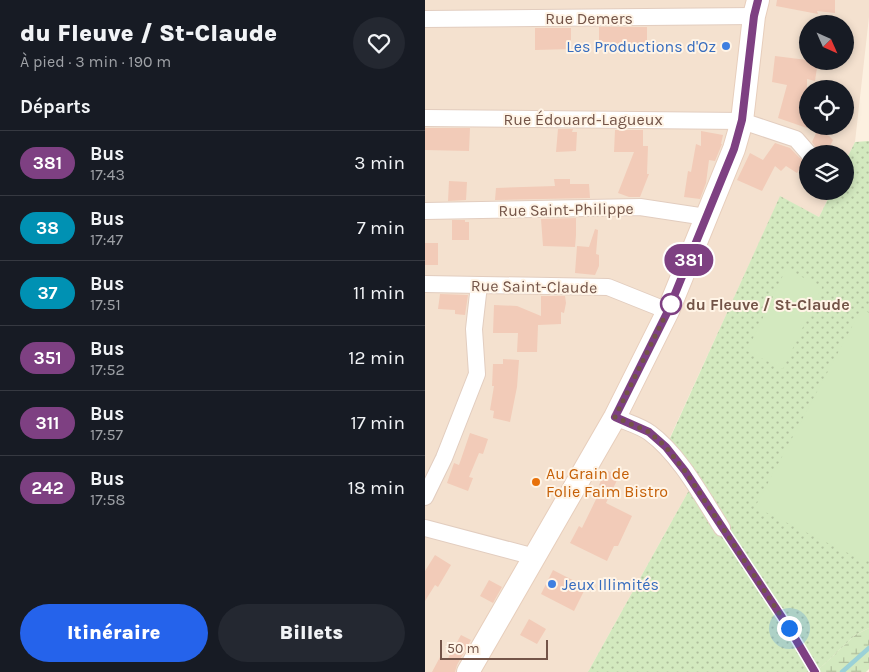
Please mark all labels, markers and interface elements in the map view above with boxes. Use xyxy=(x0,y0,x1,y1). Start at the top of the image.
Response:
street label: Rue Demers xyxy=(545,9,633,28)
north arrow xyxy=(799,15,854,70)
map controls xyxy=(799,15,854,200)
button: heart xyxy=(353,17,405,69)
text: du Fleuve / St-Claude xyxy=(20,19,277,47)
place label: Les Productions d'Oz xyxy=(566,37,716,56)
marker: Les Productions d'Oz xyxy=(720,40,732,52)
text: À pied · 3 min · 190 m xyxy=(20,52,171,71)
button: locate xyxy=(799,80,854,135)
text: Départs xyxy=(20,96,91,118)
street label: Rue Édouard-Lagueux xyxy=(503,110,663,129)
text: Bus xyxy=(90,143,124,165)
button: layers xyxy=(799,145,854,200)
text: 381 xyxy=(33,152,62,174)
text: 3 min xyxy=(354,152,405,174)
text: 17:43 xyxy=(90,165,125,184)
street label: Rue Saint-Philippe xyxy=(498,199,634,220)
text: Bus xyxy=(90,208,124,230)
text: 38 xyxy=(36,217,59,239)
text: 7 min xyxy=(357,217,405,239)
text: 17:47 xyxy=(90,230,123,249)
line badge: 381 xyxy=(660,244,718,276)
text: 381 xyxy=(674,249,704,271)
text: Bus xyxy=(90,273,124,295)
street label: Rue Saint-Claude xyxy=(471,276,597,297)
text: 37 xyxy=(37,282,58,304)
text: 11 min xyxy=(353,282,405,304)
marker: du Fleuve / St-Claude xyxy=(660,293,682,315)
text: 17:51 xyxy=(90,295,121,314)
place label: du Fleuve / St-Claude xyxy=(686,295,850,314)
text: Bus xyxy=(90,338,124,360)
text: 351 xyxy=(33,347,62,369)
text: 12 min xyxy=(348,347,405,369)
text: 17:52 xyxy=(90,360,125,379)
text: Bus xyxy=(90,403,124,425)
text: 311 xyxy=(35,412,60,434)
text: 17 min xyxy=(350,412,405,434)
text: 17:57 xyxy=(90,425,123,444)
place label: Au Grain de Folie Faim Bistro xyxy=(546,464,668,501)
text: Bus xyxy=(90,468,124,490)
marker: Au Grain de Folie Faim Bistro xyxy=(530,476,542,488)
text: 242 xyxy=(31,477,64,499)
text: 18 min xyxy=(348,477,405,499)
text: 17:58 xyxy=(90,490,125,509)
place label: Jeux Illimités xyxy=(562,575,659,594)
marker: Jeux Illimités xyxy=(546,578,558,590)
button: Itinéraire xyxy=(20,604,208,662)
button: Billets xyxy=(218,604,405,662)
your location xyxy=(777,616,802,641)
scale bar xyxy=(440,637,547,660)
text: 50 m xyxy=(447,640,480,657)

